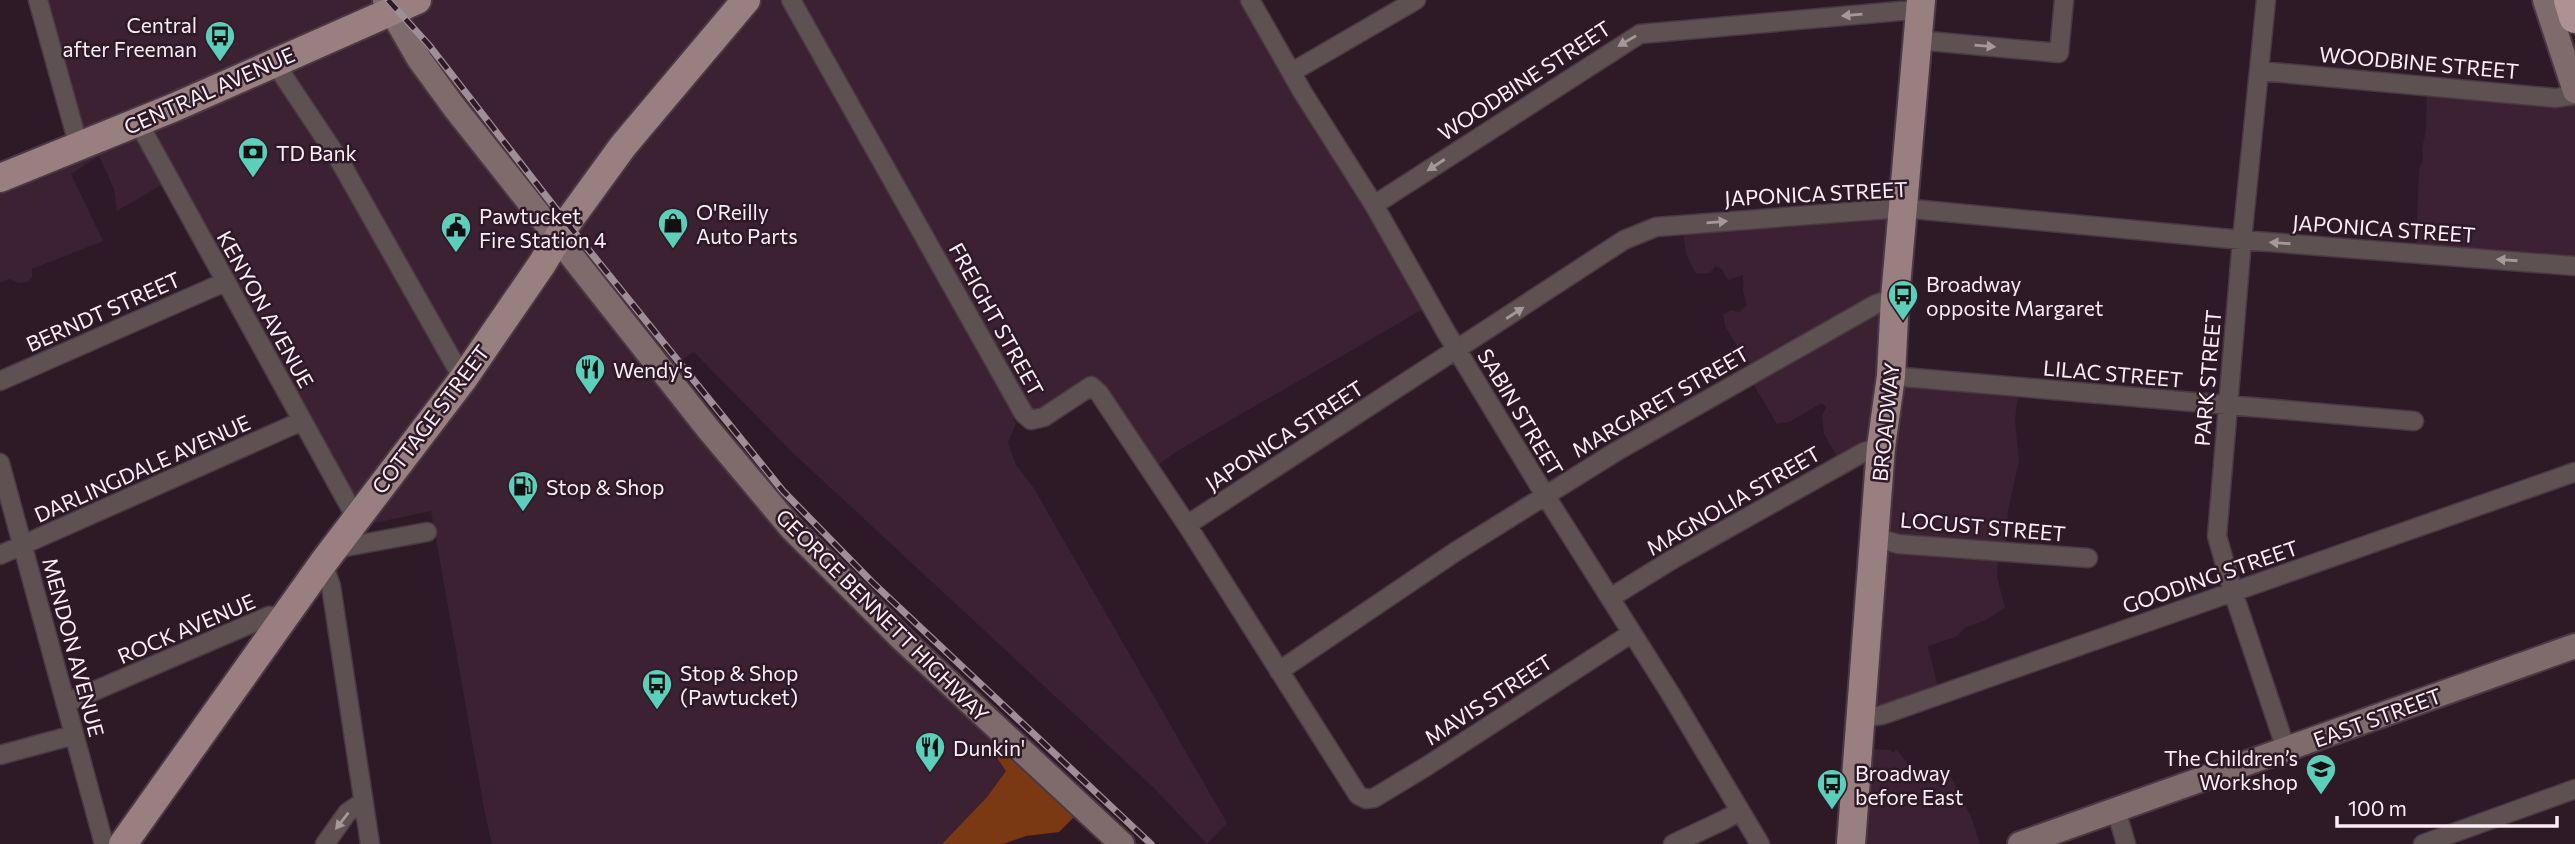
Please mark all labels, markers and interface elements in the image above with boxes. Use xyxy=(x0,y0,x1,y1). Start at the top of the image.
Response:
one-way arrow xyxy=(1840,10,1862,21)
place label: Central after Freeman xyxy=(63,12,197,61)
street label: WOODBINE STREET xyxy=(1433,15,1615,145)
bus stop icon: Central after Freeman xyxy=(203,19,237,63)
one-way arrow xyxy=(1617,35,1637,47)
street label: CENTRAL AVENUE xyxy=(120,41,298,139)
one-way arrow xyxy=(1974,41,1996,52)
street label: WOODBINE STREET xyxy=(2318,41,2520,83)
bank icon: TD Bank xyxy=(236,135,270,179)
place label: TD Bank xyxy=(276,140,357,165)
one-way arrow xyxy=(1426,158,1446,171)
street label: JAPONICA STREET xyxy=(1724,176,1908,210)
place label: O'Reilly Auto Parts xyxy=(696,199,798,248)
place label: Pawtucket Fire Station 4 xyxy=(479,203,607,252)
shop icon: O'Reilly Auto Parts xyxy=(656,206,690,250)
street label: JAPONICA STREET xyxy=(2292,209,2476,247)
public building icon: Pawtucket Fire Station 4 xyxy=(439,210,473,254)
one-way arrow xyxy=(1706,216,1728,227)
street label: KENYON AVENUE xyxy=(212,226,320,392)
one-way arrow xyxy=(2269,237,2291,248)
street label: FREIGHT STREET xyxy=(945,238,1049,400)
one-way arrow xyxy=(2496,254,2518,265)
street label: BERNDT STREET xyxy=(22,266,184,356)
place label: Broadway opposite Margaret xyxy=(1926,271,2103,320)
bus stop icon: Broadway opposite Margaret xyxy=(1886,278,1920,322)
one-way arrow xyxy=(1505,307,1524,320)
street label: PARK STREET xyxy=(2189,309,2225,447)
street label: COTTAGE STREET xyxy=(366,340,494,498)
street label: MARGARET STREET xyxy=(1567,340,1753,462)
street label: SABIN STREET xyxy=(1473,344,1569,480)
restaurant icon: Wendy's xyxy=(573,352,607,396)
street label: LILAC STREET xyxy=(2042,354,2184,392)
place label: Wendy's xyxy=(613,357,693,382)
street label: BROADWAY xyxy=(1866,361,1904,483)
street label: JAPONICA STREET xyxy=(1200,375,1368,495)
street label: DARLINGDALE AVENUE xyxy=(30,409,254,527)
street label: MAGNOLIA STREET xyxy=(1642,440,1824,560)
fuel station icon: Stop & Shop xyxy=(506,469,540,513)
place label: Stop & Shop xyxy=(546,474,664,499)
street label: GEORGE BENNETT HIGHWAY xyxy=(771,503,995,727)
street label: LOCUST STREET xyxy=(1899,506,2067,546)
street label: GOODING STREET xyxy=(2119,534,2301,618)
street label: MENDON AVENUE xyxy=(38,555,110,739)
street label: ROCK AVENUE xyxy=(114,588,258,668)
street label: MAVIS STREET xyxy=(1419,648,1557,750)
place label: Stop & Shop (Pawtucket) xyxy=(680,660,798,709)
bus stop icon: Stop & Shop (Pawtucket) xyxy=(640,667,674,711)
street label: EAST STREET xyxy=(2310,682,2444,752)
restaurant icon: Dunkin' xyxy=(913,730,947,774)
place label: Dunkin' xyxy=(953,735,1025,760)
place label: The Children’s Workshop xyxy=(2164,745,2298,794)
school or university icon: The Children’s Workshop xyxy=(2304,752,2338,796)
place label: Broadway before East xyxy=(1855,760,1963,809)
bus stop icon: Broadway before East xyxy=(1815,767,1849,811)
scale bar xyxy=(2337,784,2558,828)
text: 100 m xyxy=(2348,795,2407,820)
one-way arrow xyxy=(336,812,350,830)

